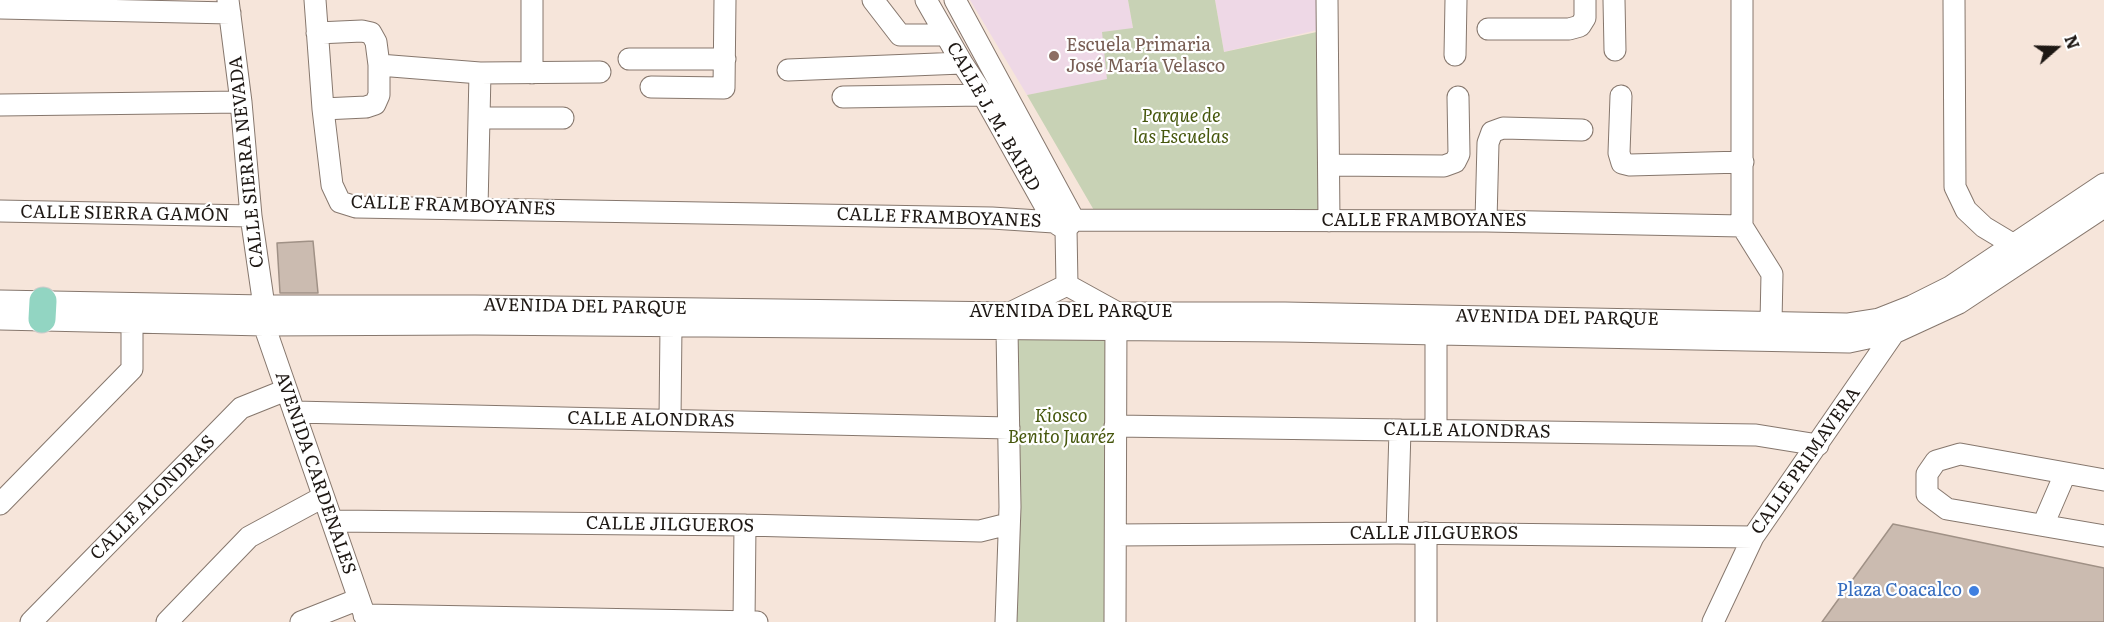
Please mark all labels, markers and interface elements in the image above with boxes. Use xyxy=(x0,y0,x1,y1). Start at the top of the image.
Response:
north arrow xyxy=(2026,18,2086,78)
text: N xyxy=(2059,31,2086,52)
place label: Escuela Primaria José María Velasco xyxy=(1066,35,1225,78)
street label: CALLE J. M. BAIRD xyxy=(941,39,1045,195)
marker: Escuela Primaria José María Velasco xyxy=(1047,49,1061,63)
street label: CALLE SIERRA NEVADA xyxy=(225,55,269,269)
park label: Parque de las Escuelas xyxy=(1133,106,1229,148)
street label: CALLE FRAMBOYANES xyxy=(350,192,556,220)
street label: CALLE SIERRA GAMÓN xyxy=(20,201,230,227)
street label: CALLE FRAMBOYANES xyxy=(836,204,1042,232)
street label: CALLE FRAMBOYANES xyxy=(1322,210,1526,232)
street label: AVENIDA DEL PARQUE xyxy=(483,294,687,320)
street label: AVENIDA DEL PARQUE xyxy=(969,301,1173,323)
street label: AVENIDA DEL PARQUE xyxy=(1455,305,1659,331)
street label: AVENIDA CARDENALES xyxy=(270,369,360,577)
street label: CALLE PRIMAVERA xyxy=(1747,383,1865,539)
park label: Kiosco Benito Juaréz xyxy=(1008,406,1114,448)
street label: CALLE ALONDRAS xyxy=(567,408,735,432)
street label: CALLE ALONDRAS xyxy=(1383,419,1551,443)
street label: CALLE ALONDRAS xyxy=(86,431,220,565)
street label: CALLE JILGUEROS xyxy=(586,513,754,537)
street label: CALLE JILGUEROS xyxy=(1350,523,1518,545)
place label: Plaza Coacalco xyxy=(1837,580,1962,602)
marker: Plaza Coacalco xyxy=(1967,584,1981,598)

